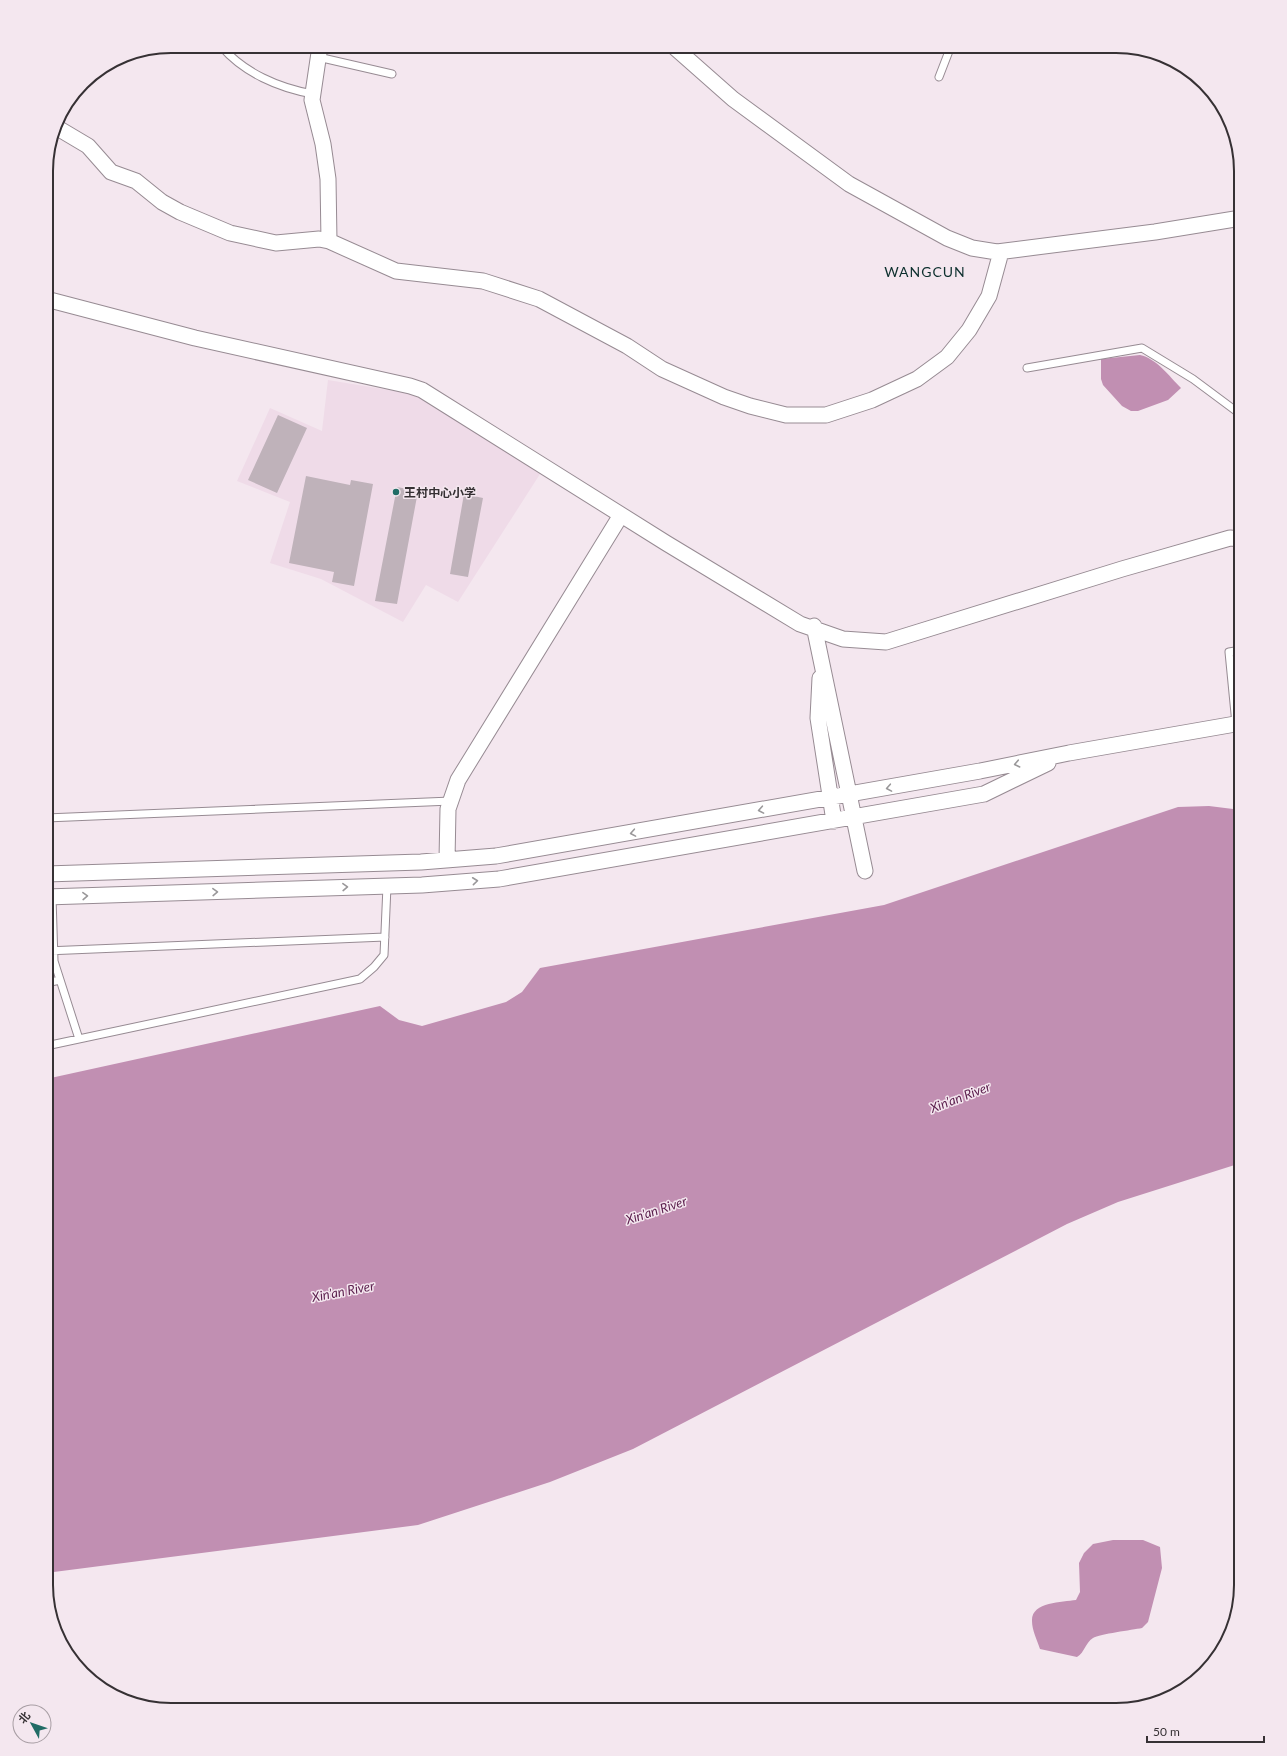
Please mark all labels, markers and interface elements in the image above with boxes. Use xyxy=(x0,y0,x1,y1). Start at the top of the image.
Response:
district label: WANGCUN xyxy=(884,263,966,280)
place label: 王村中心小学 xyxy=(404,485,476,500)
marker: 王村中心小学 xyxy=(391,487,401,497)
one-way arrow xyxy=(1014,759,1020,768)
one-way arrow xyxy=(886,783,892,791)
one-way arrow xyxy=(758,805,764,814)
one-way arrow xyxy=(630,828,636,837)
one-way arrow xyxy=(472,877,478,886)
one-way arrow xyxy=(342,883,348,892)
one-way arrow xyxy=(212,887,218,896)
one-way arrow xyxy=(82,891,88,900)
water label: Xin’an River xyxy=(927,1078,993,1116)
water label: Xin’an River xyxy=(622,1192,689,1228)
water label: Xin’an River xyxy=(309,1277,376,1305)
north arrow xyxy=(12,1704,52,1744)
text: 北 xyxy=(15,1709,32,1726)
scale bar xyxy=(1147,1718,1264,1744)
text: 50 m xyxy=(1153,1724,1180,1739)

